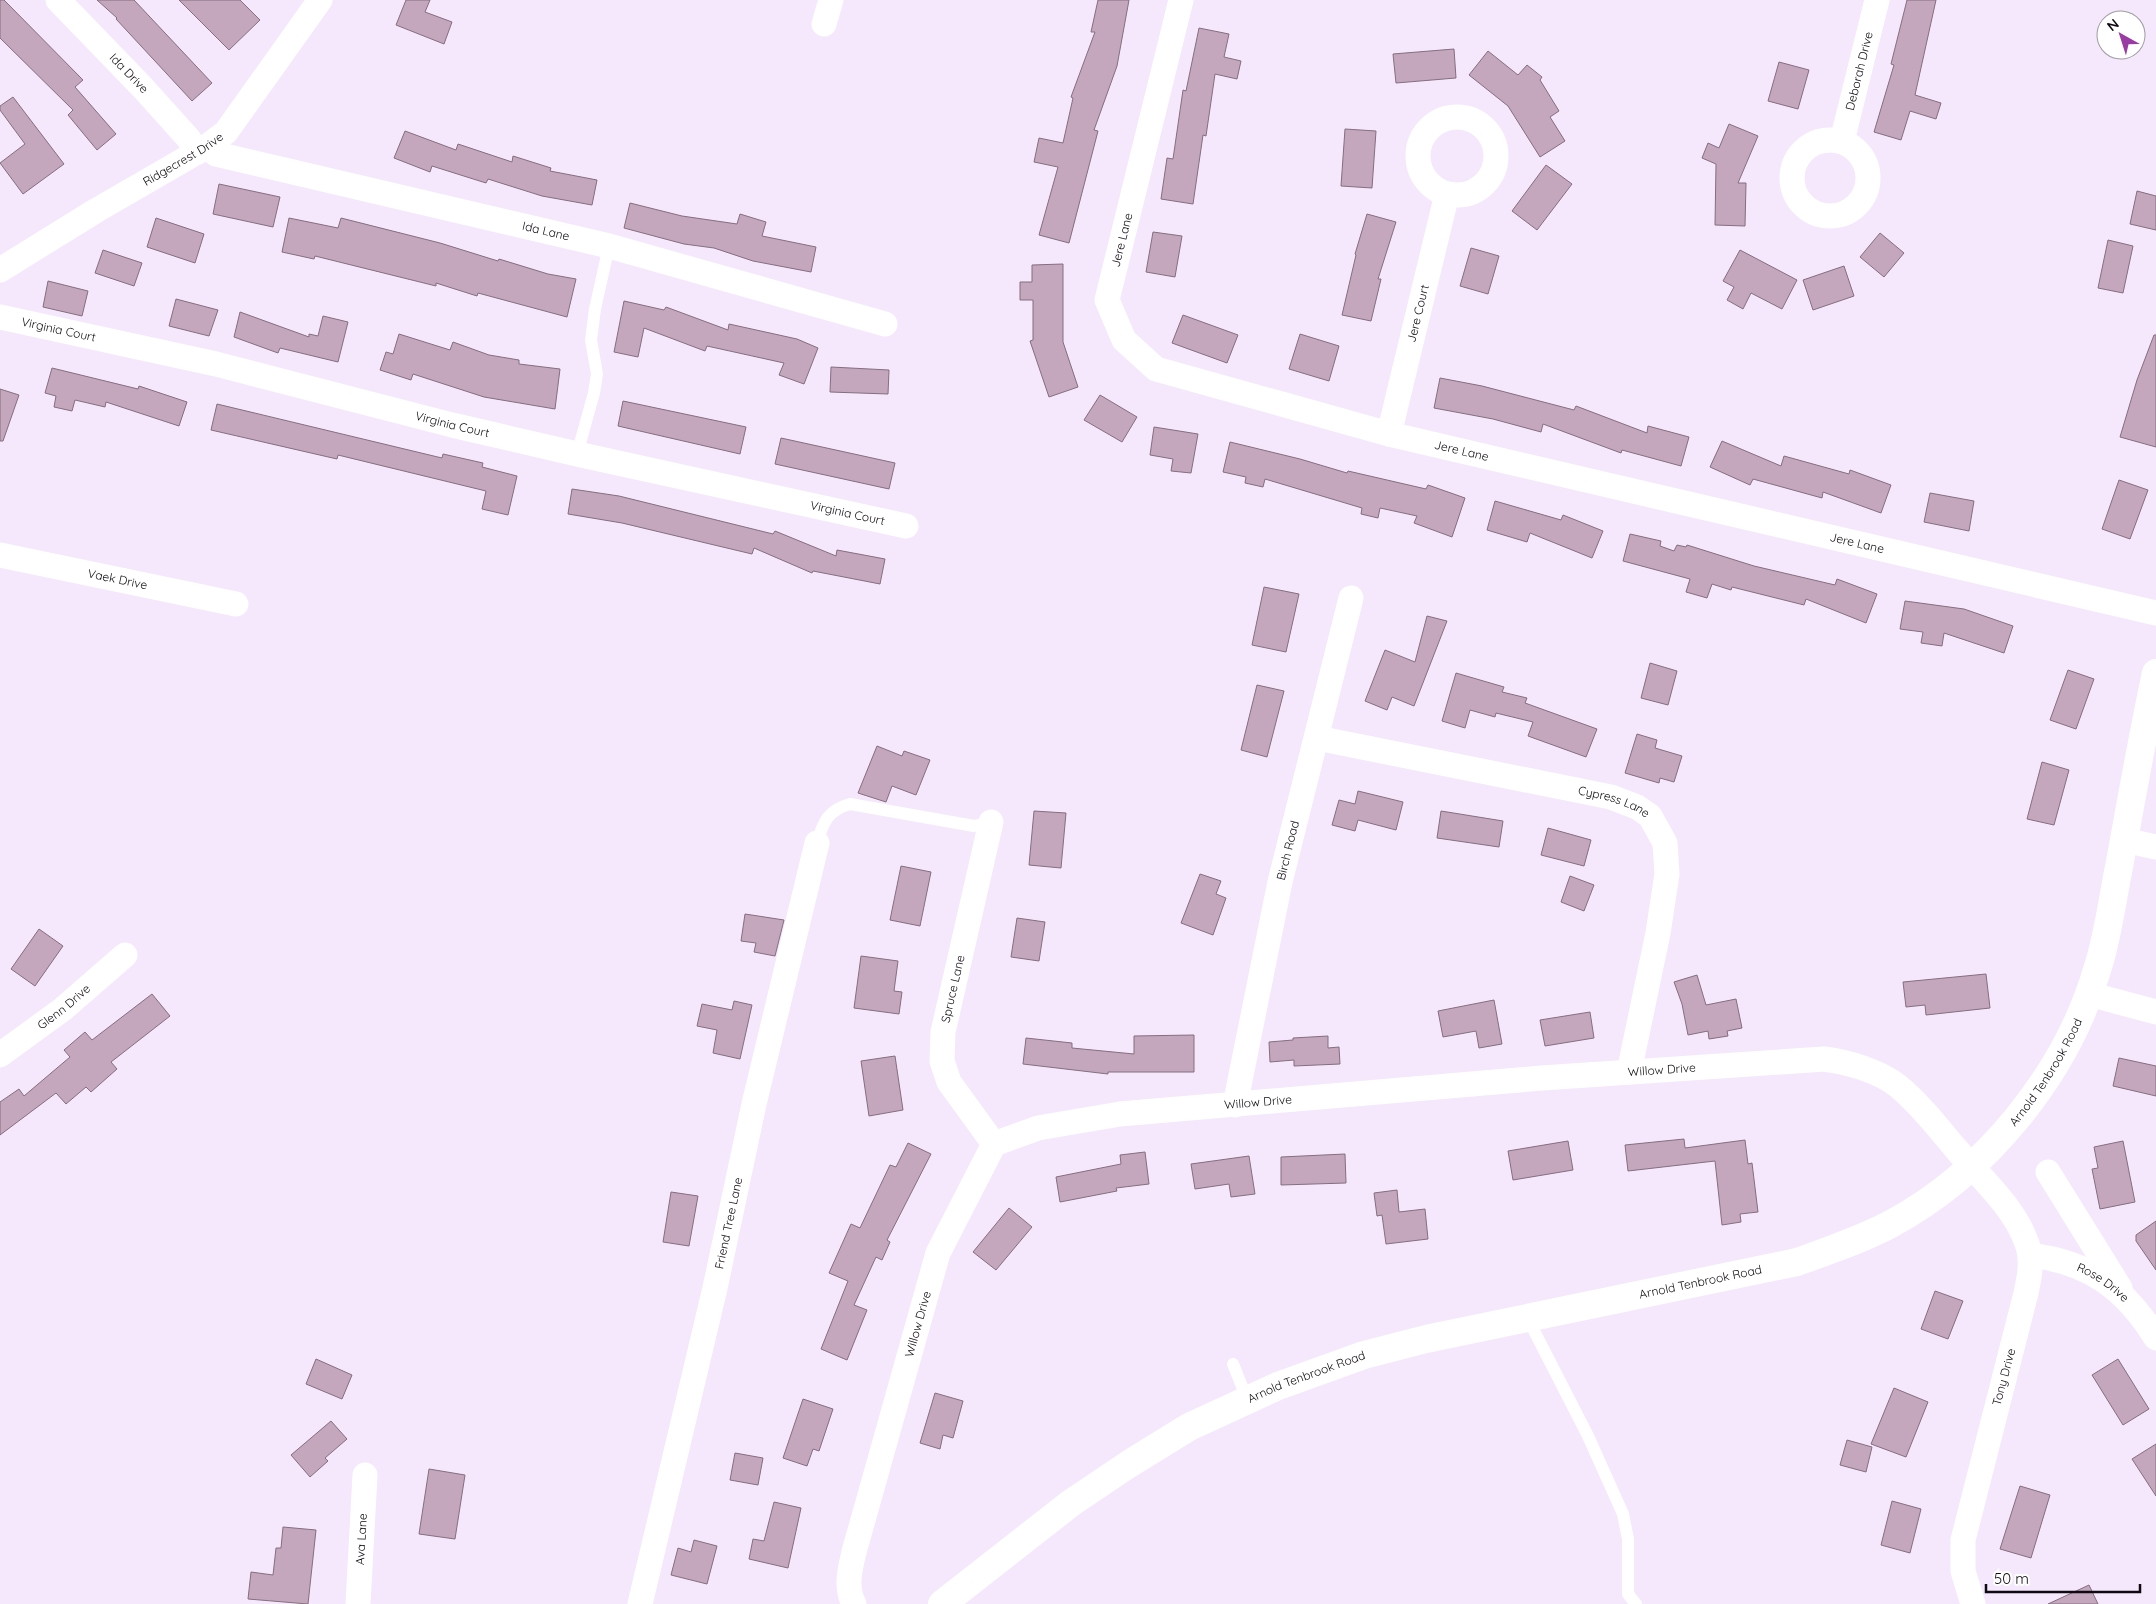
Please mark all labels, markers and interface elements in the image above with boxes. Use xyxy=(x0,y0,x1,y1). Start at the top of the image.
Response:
north arrow xyxy=(2096,10,2146,60)
text: N xyxy=(2103,15,2122,35)
street label: Deborah Drive xyxy=(1842,30,1876,112)
street label: Ida Drive xyxy=(107,50,152,96)
street label: Ridgecrest Drive xyxy=(140,129,226,189)
street label: Jere Lane xyxy=(1108,211,1136,269)
street label: Ida Lane xyxy=(521,218,571,244)
street label: Jere Court xyxy=(1403,283,1432,344)
street label: Virginia Court xyxy=(20,314,97,345)
street label: Virginia Court xyxy=(414,408,491,440)
street label: Jere Lane xyxy=(1433,437,1491,464)
street label: Virginia Court xyxy=(809,497,886,528)
street label: Jere Lane xyxy=(1828,529,1886,556)
street label: Vaek Drive xyxy=(86,565,149,592)
street label: Cypress Lane xyxy=(1577,783,1653,821)
street label: Birch Road xyxy=(1273,819,1302,882)
street label: Spruce Lane xyxy=(937,953,968,1024)
street label: Glenn Drive xyxy=(34,981,93,1032)
street label: Arnold Tenbrook Road xyxy=(2006,1016,2085,1129)
street label: Willow Drive xyxy=(1627,1060,1696,1079)
street label: Willow Drive xyxy=(1224,1091,1293,1112)
street label: Friend Tree Lane xyxy=(711,1176,745,1270)
street label: Rose Drive xyxy=(2075,1259,2133,1305)
street label: Arnold Tenbrook Road xyxy=(1638,1262,1763,1302)
street label: Willow Drive xyxy=(901,1289,934,1359)
street label: Tony Drive xyxy=(1989,1346,2018,1407)
street label: Arnold Tenbrook Road xyxy=(1245,1347,1367,1406)
street label: Ava Lane xyxy=(352,1513,370,1565)
scale bar xyxy=(1986,1562,2140,1594)
text: 50 m xyxy=(1994,1569,2029,1588)

